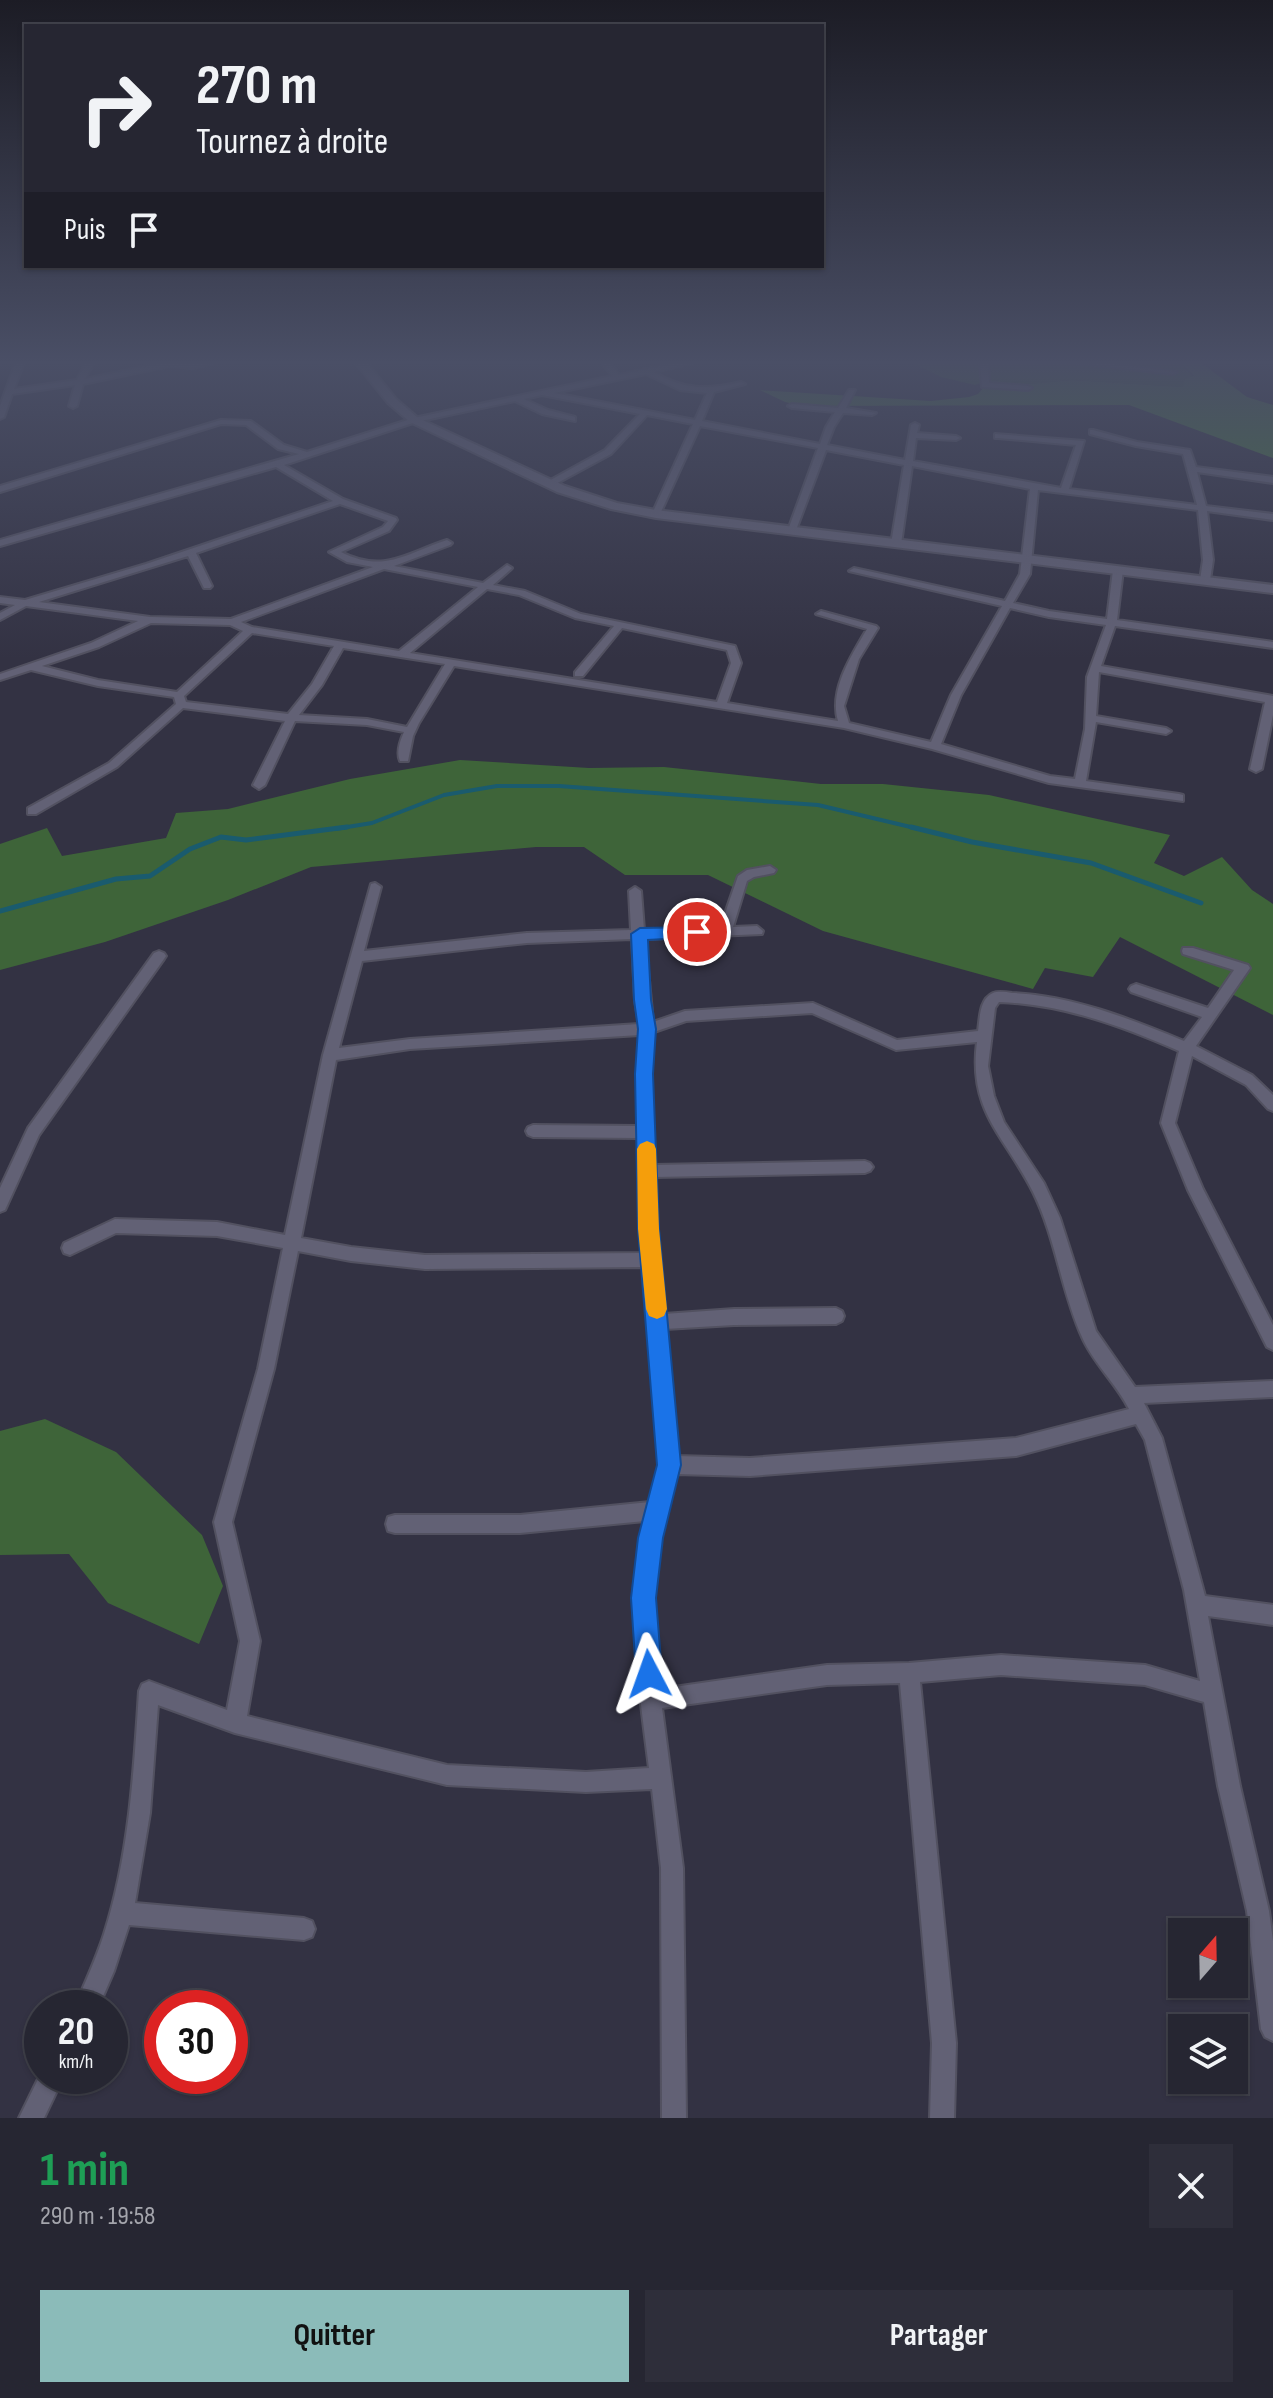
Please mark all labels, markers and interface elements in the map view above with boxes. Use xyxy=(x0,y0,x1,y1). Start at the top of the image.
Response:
text: 270 m xyxy=(196,53,317,120)
icon: right xyxy=(64,56,168,160)
text: Tournez à droite xyxy=(196,121,388,164)
icon: arrive xyxy=(122,208,166,252)
text: Puis xyxy=(64,212,106,248)
pin xyxy=(663,898,731,966)
icon: arrive xyxy=(675,910,719,954)
position arrow xyxy=(607,1632,691,1716)
north arrow xyxy=(1168,1918,1248,1998)
map controls xyxy=(1168,1918,1248,2094)
speed limit sign: 30 xyxy=(144,1990,248,2094)
text: 20 xyxy=(58,2008,94,2056)
button: layers xyxy=(1168,2014,1248,2094)
text: km/h xyxy=(59,2050,93,2074)
text: 1 min xyxy=(40,2142,129,2199)
button: close xyxy=(1149,2144,1233,2228)
text: 290 m · 19:58 xyxy=(40,2201,155,2232)
button: Quitter xyxy=(40,2290,629,2382)
button: Partager xyxy=(645,2290,1233,2382)

